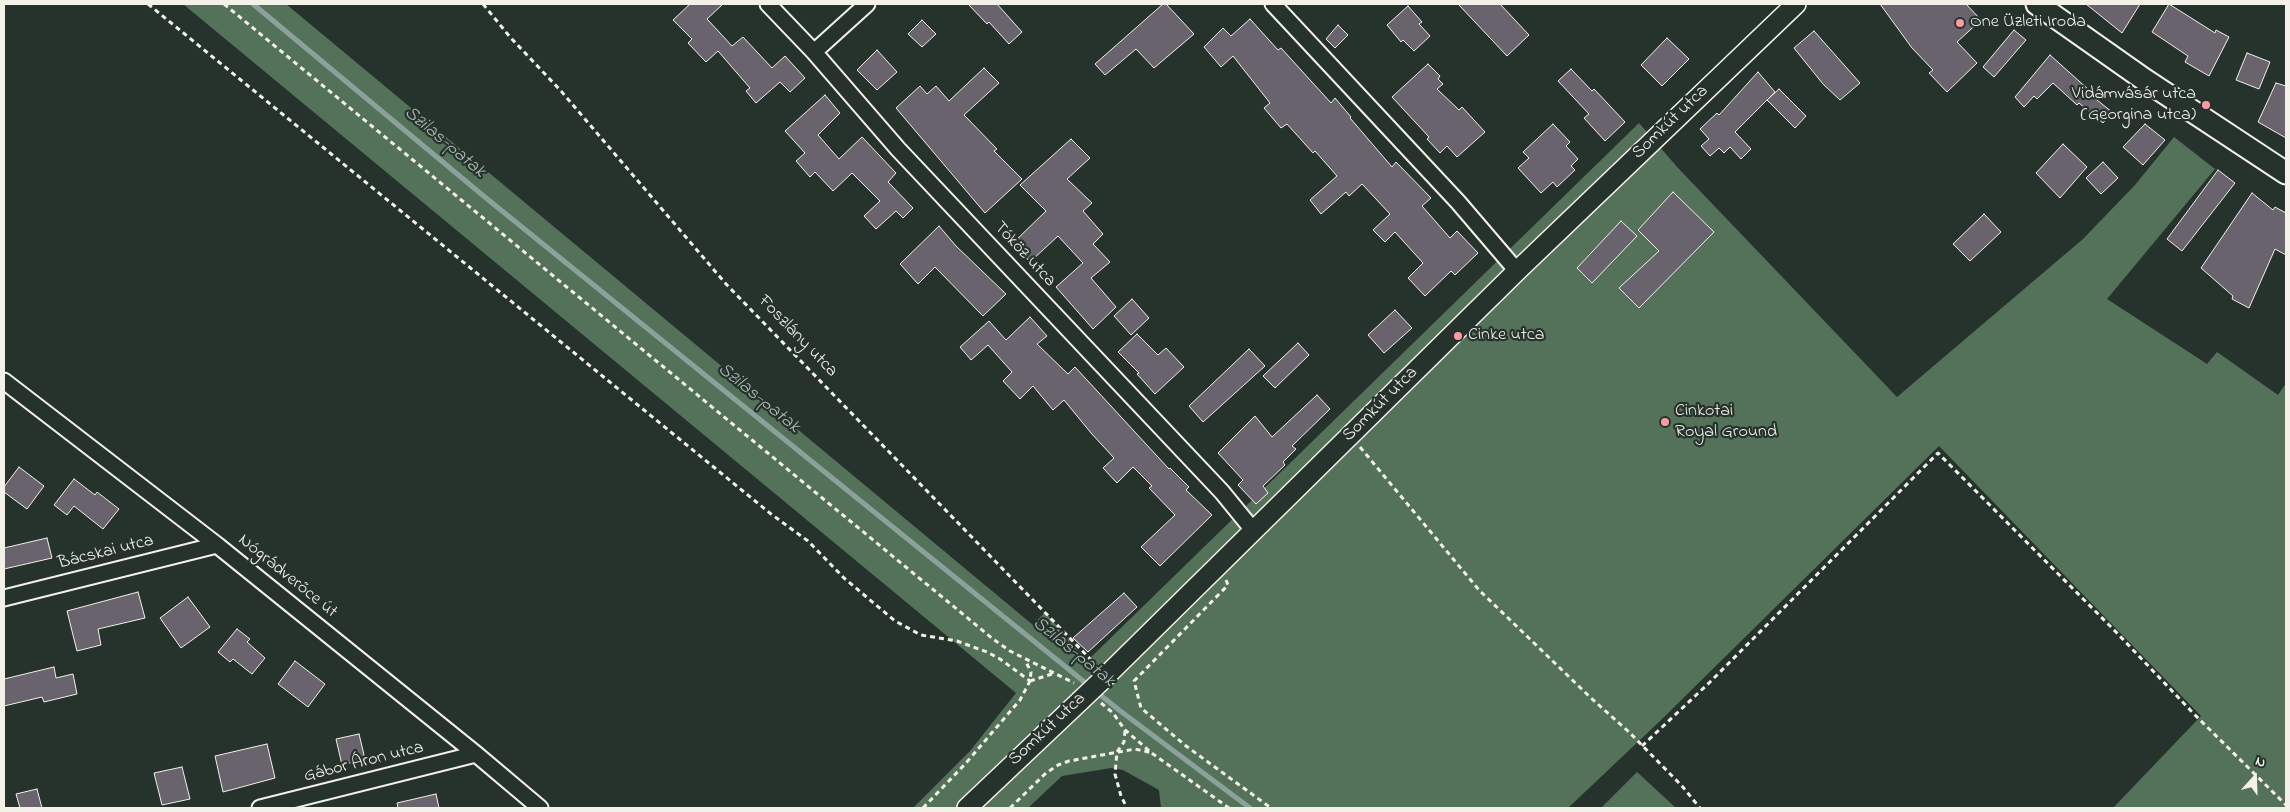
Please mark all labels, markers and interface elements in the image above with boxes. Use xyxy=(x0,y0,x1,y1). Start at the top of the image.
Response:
place label: One Üzleti Iroda xyxy=(1970,12,2086,34)
marker: One Üzleti Iroda xyxy=(1954,17,1966,29)
street label: Somkút utca xyxy=(1628,81,1714,165)
place label: Vidámvásár utca (Georgina utca) xyxy=(2072,84,2196,126)
marker: Vidámvásár utca (Georgina utca) xyxy=(2200,99,2212,111)
water label: Szilas-patak xyxy=(399,102,489,184)
street label: Tóköz utca xyxy=(988,218,1060,292)
street label: Foszlány utca xyxy=(753,292,841,382)
place label: Cinke utca xyxy=(1468,325,1544,347)
marker: Cinke utca xyxy=(1452,330,1464,342)
water label: Szilas-patak xyxy=(712,359,804,439)
street label: Somkút utca xyxy=(1339,363,1423,447)
place label: Cinkotai Royal Ground xyxy=(1675,401,1777,444)
marker: Cinkotai Royal Ground xyxy=(1659,416,1671,428)
street label: Nógrádverőce út xyxy=(233,530,341,624)
street label: Bácskai utca xyxy=(56,531,156,575)
water label: Szilas-patak xyxy=(1027,613,1119,693)
street label: Somkút utca xyxy=(1005,689,1091,771)
street label: Gábor Áron utca xyxy=(302,738,426,788)
text: N xyxy=(2252,751,2268,774)
north arrow xyxy=(2230,752,2280,802)

